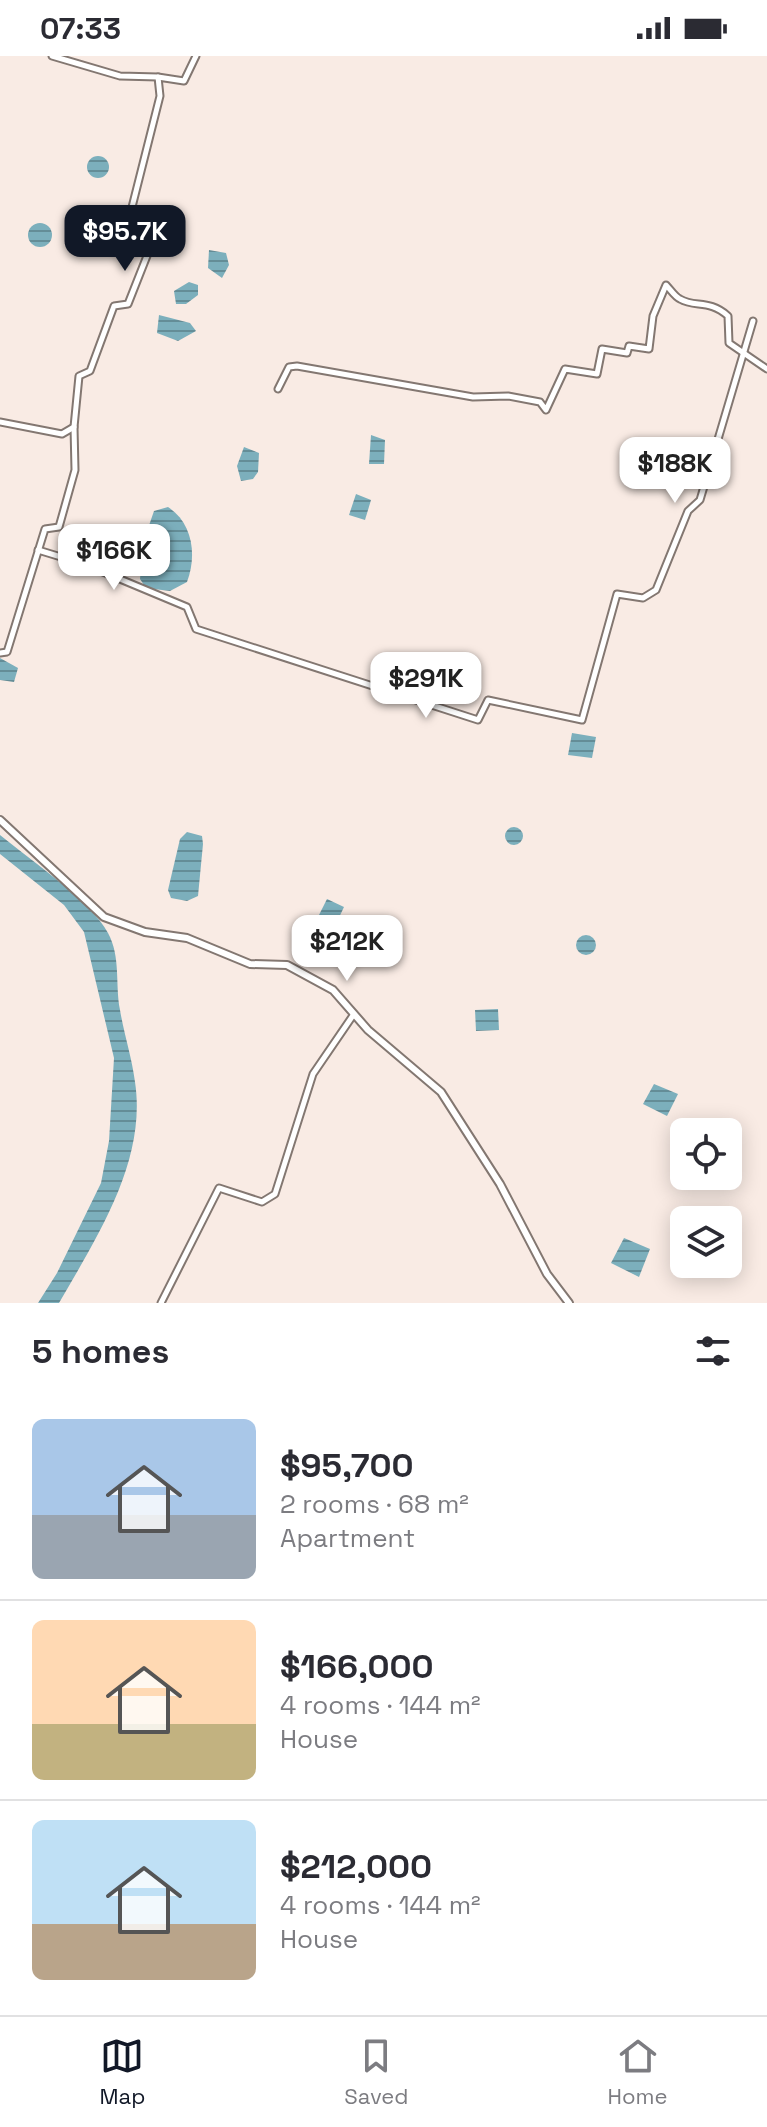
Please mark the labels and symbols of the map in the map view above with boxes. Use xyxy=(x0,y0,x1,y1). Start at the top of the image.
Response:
pin: $95.7K xyxy=(60,205,190,273)
pin: $188K xyxy=(619,437,731,505)
pin: $166K xyxy=(58,524,170,592)
pin: $291K xyxy=(370,652,482,720)
pin: $212K xyxy=(291,915,403,983)

